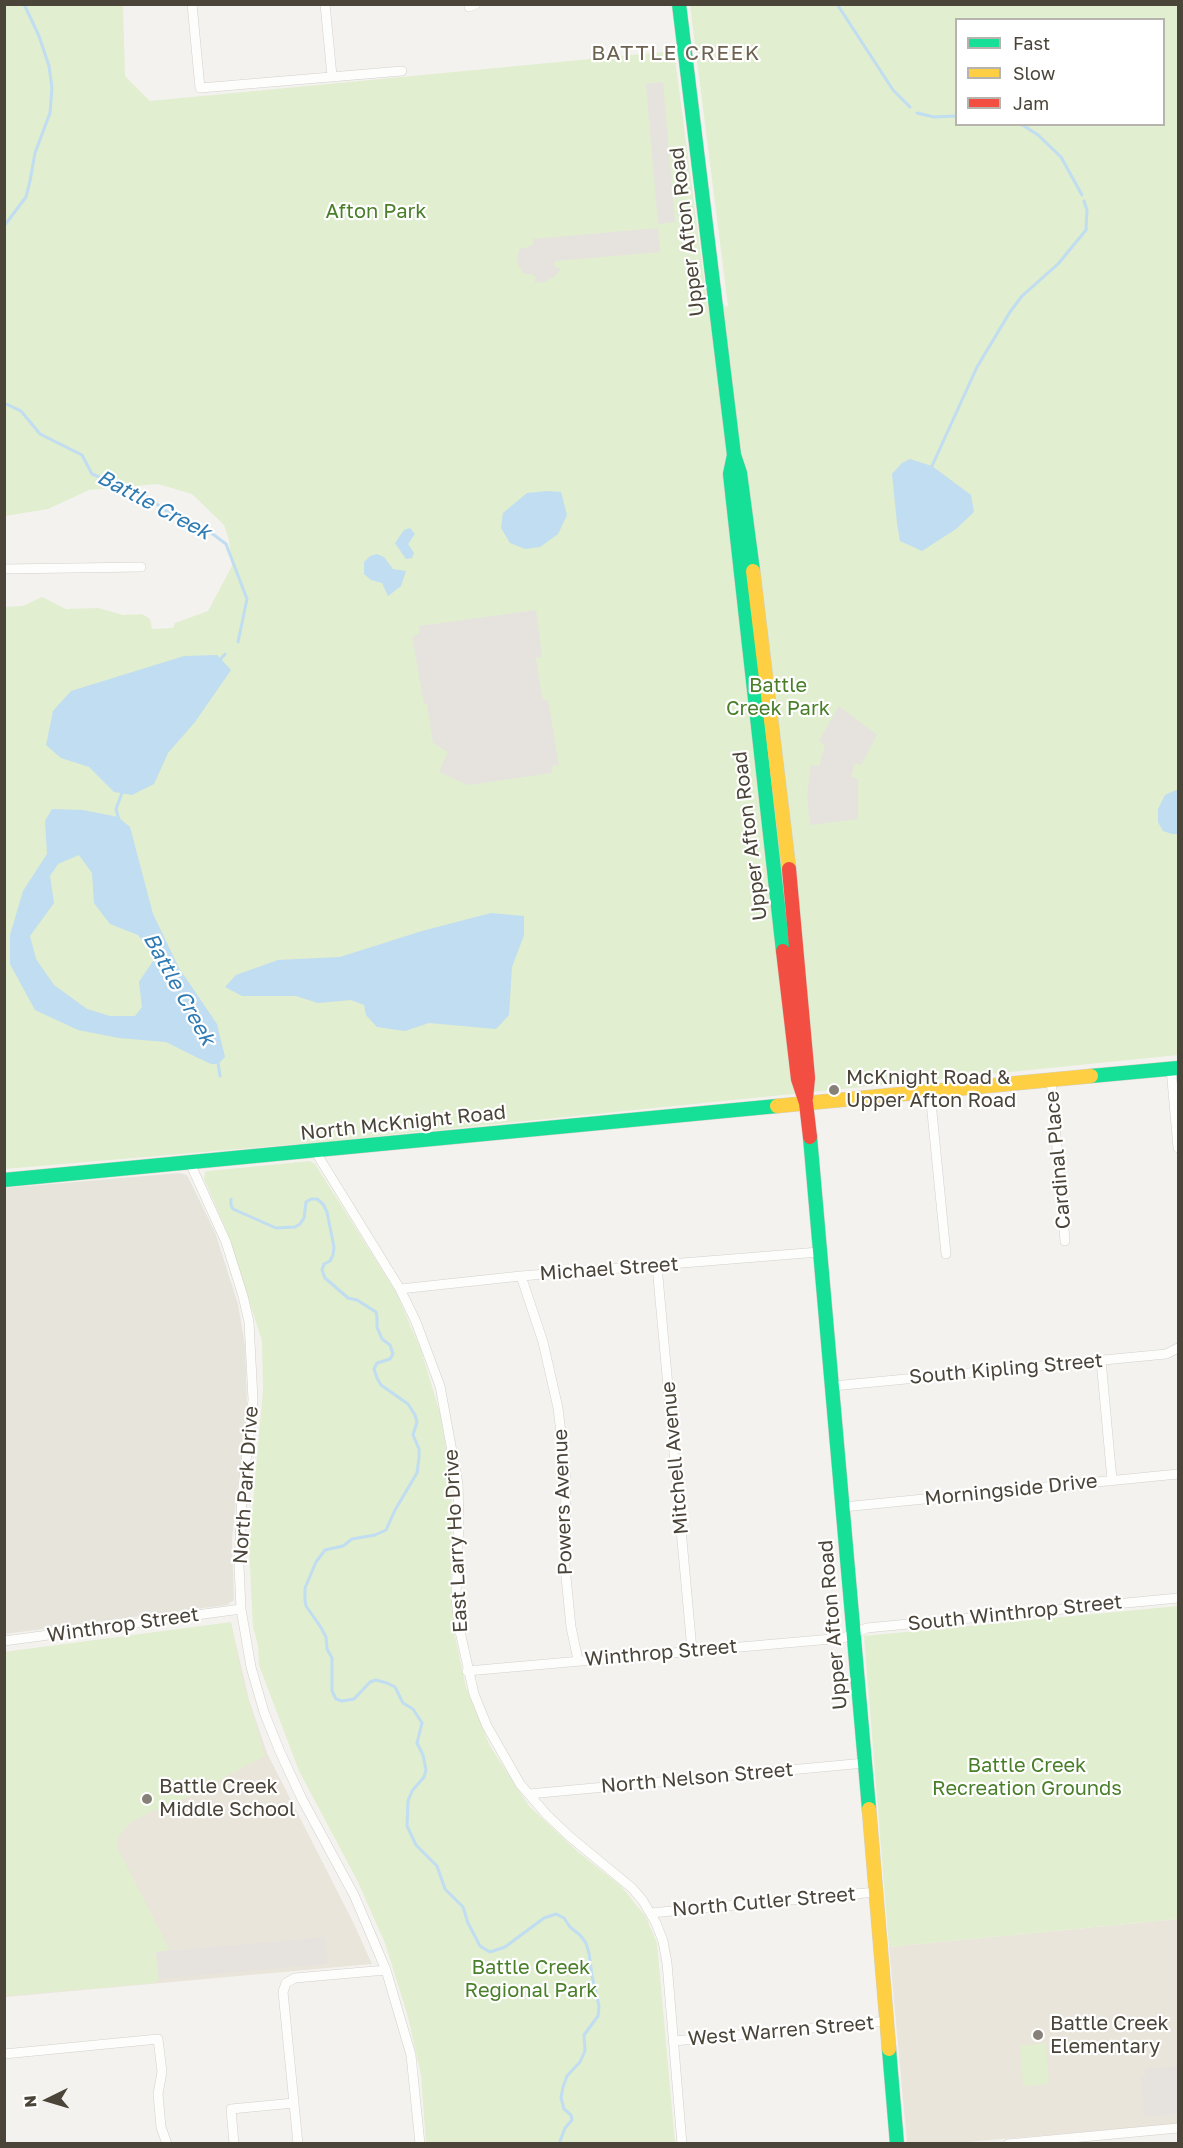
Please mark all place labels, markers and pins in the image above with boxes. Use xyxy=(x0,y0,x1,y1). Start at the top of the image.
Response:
place label: McKnight Road & Upper Afton Road xyxy=(846,1066,1016,1113)
marker: McKnight Road & Upper Afton Road xyxy=(827,1083,841,1097)
place label: Battle Creek Middle School xyxy=(159,1775,295,1822)
marker: Battle Creek Middle School xyxy=(140,1792,154,1806)
place label: Battle Creek Elementary xyxy=(1050,2012,1169,2059)
marker: Battle Creek Elementary xyxy=(1031,2028,1045,2042)

